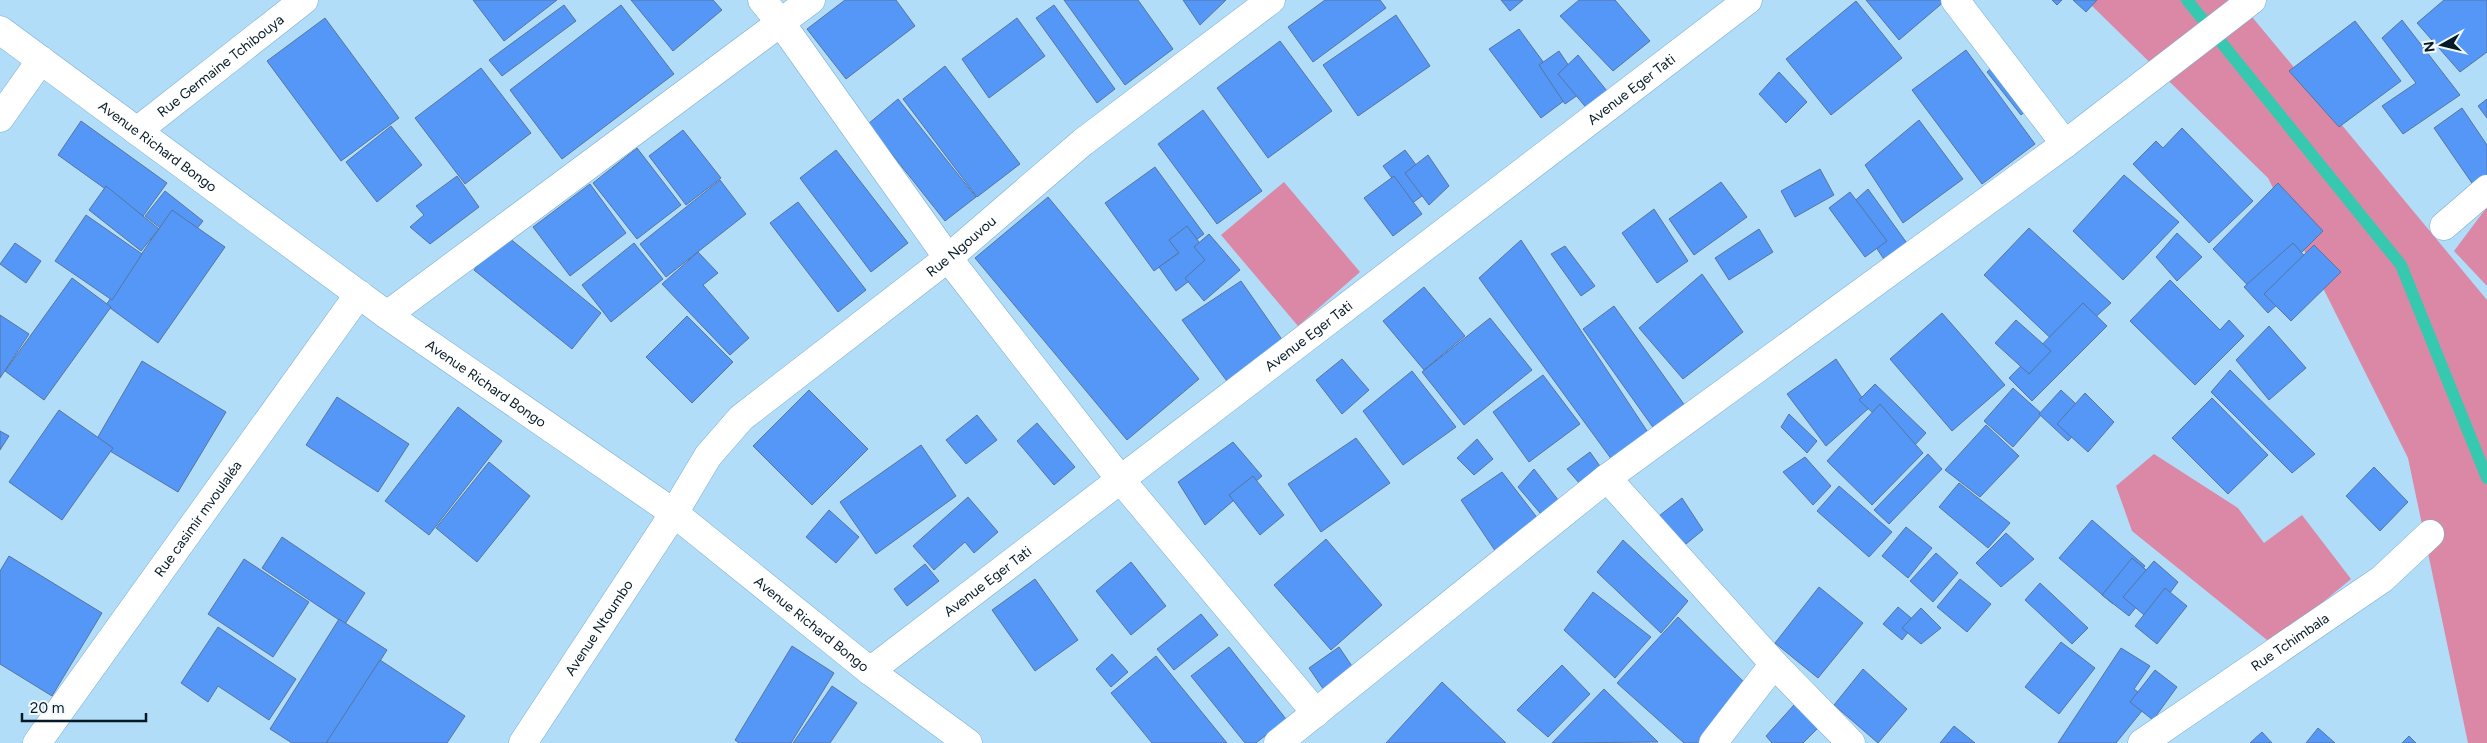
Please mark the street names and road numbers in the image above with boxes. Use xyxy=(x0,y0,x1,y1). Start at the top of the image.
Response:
street label: Rue Germaine Tchibouya xyxy=(154,11,287,121)
street label: Avenue Eger Tati xyxy=(1584,51,1679,129)
street label: Avenue Richard Bongo xyxy=(95,97,220,196)
street label: Rue Ngouvou xyxy=(923,213,1000,281)
street label: Avenue Eger Tati xyxy=(1262,297,1356,375)
street label: Avenue Richard Bongo xyxy=(422,336,549,431)
street label: Rue casimir mvoulaléa xyxy=(151,458,246,580)
street label: Avenue Eger Tati xyxy=(941,543,1035,620)
street label: Avenue Richard Bongo xyxy=(750,573,872,676)
street label: Avenue Ntoumbo xyxy=(562,577,637,679)
street label: Rue Tchimbala xyxy=(2248,610,2332,675)

